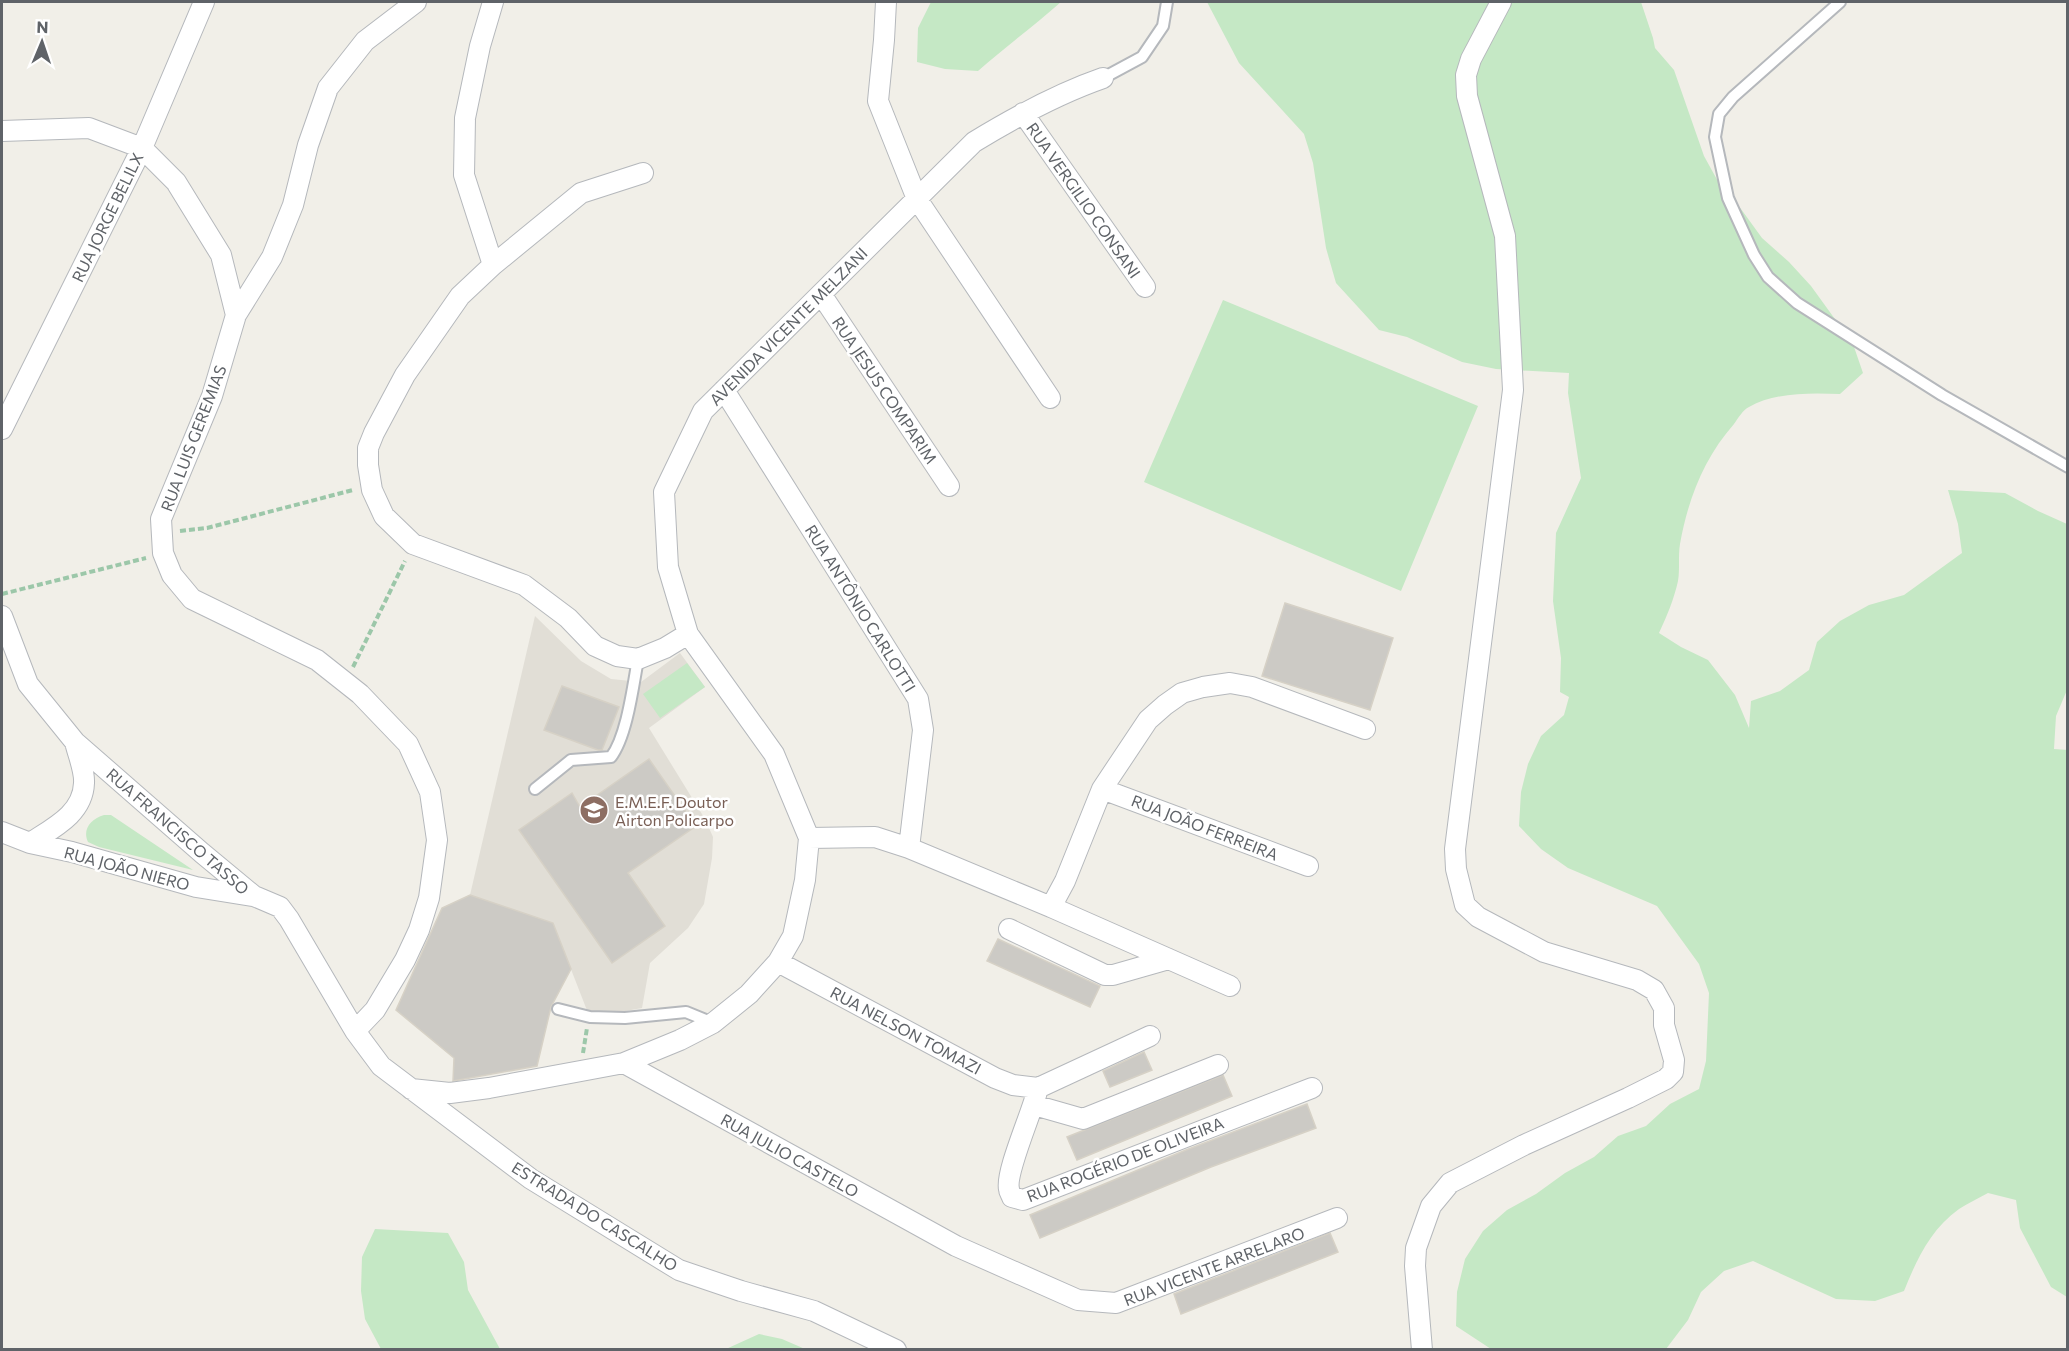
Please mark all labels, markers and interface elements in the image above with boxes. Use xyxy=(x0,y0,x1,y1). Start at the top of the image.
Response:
north arrow xyxy=(12,12,72,72)
text: N xyxy=(36,17,49,36)
street label: RUA VERGILIO CONSANI xyxy=(1023,118,1145,282)
street label: RUA JORGE BELILX xyxy=(67,149,147,285)
street label: AVENIDA VICENTE MELZANI xyxy=(705,243,871,409)
street label: RUA JESUS COMPARIM xyxy=(829,313,941,467)
street label: RUA LUIS GEREMIAS xyxy=(156,362,230,514)
street label: RUA ANTÔNIO CARLOTTI xyxy=(802,521,920,695)
street label: RUA FRANCISCO TASSO xyxy=(103,764,253,898)
street label: RUA JOÃO FERREIRA xyxy=(1129,790,1281,864)
place label: E.M.E.F. Doutor Airton Policarpo xyxy=(615,792,734,829)
school or university icon: E.M.E.F. Doutor Airton Policarpo xyxy=(578,794,610,826)
street label: RUA JOÃO NIERO xyxy=(62,842,192,894)
street label: RUA NELSON TOMAZI xyxy=(827,982,985,1078)
street label: RUA JULIO CASTELO xyxy=(718,1109,862,1201)
street label: RUA ROGÉRIO DE OLIVEIRA xyxy=(1024,1113,1226,1205)
street label: ESTRADA DO CASCALHO xyxy=(509,1157,681,1275)
street label: RUA VICENTE ARRELARO xyxy=(1121,1223,1307,1309)

